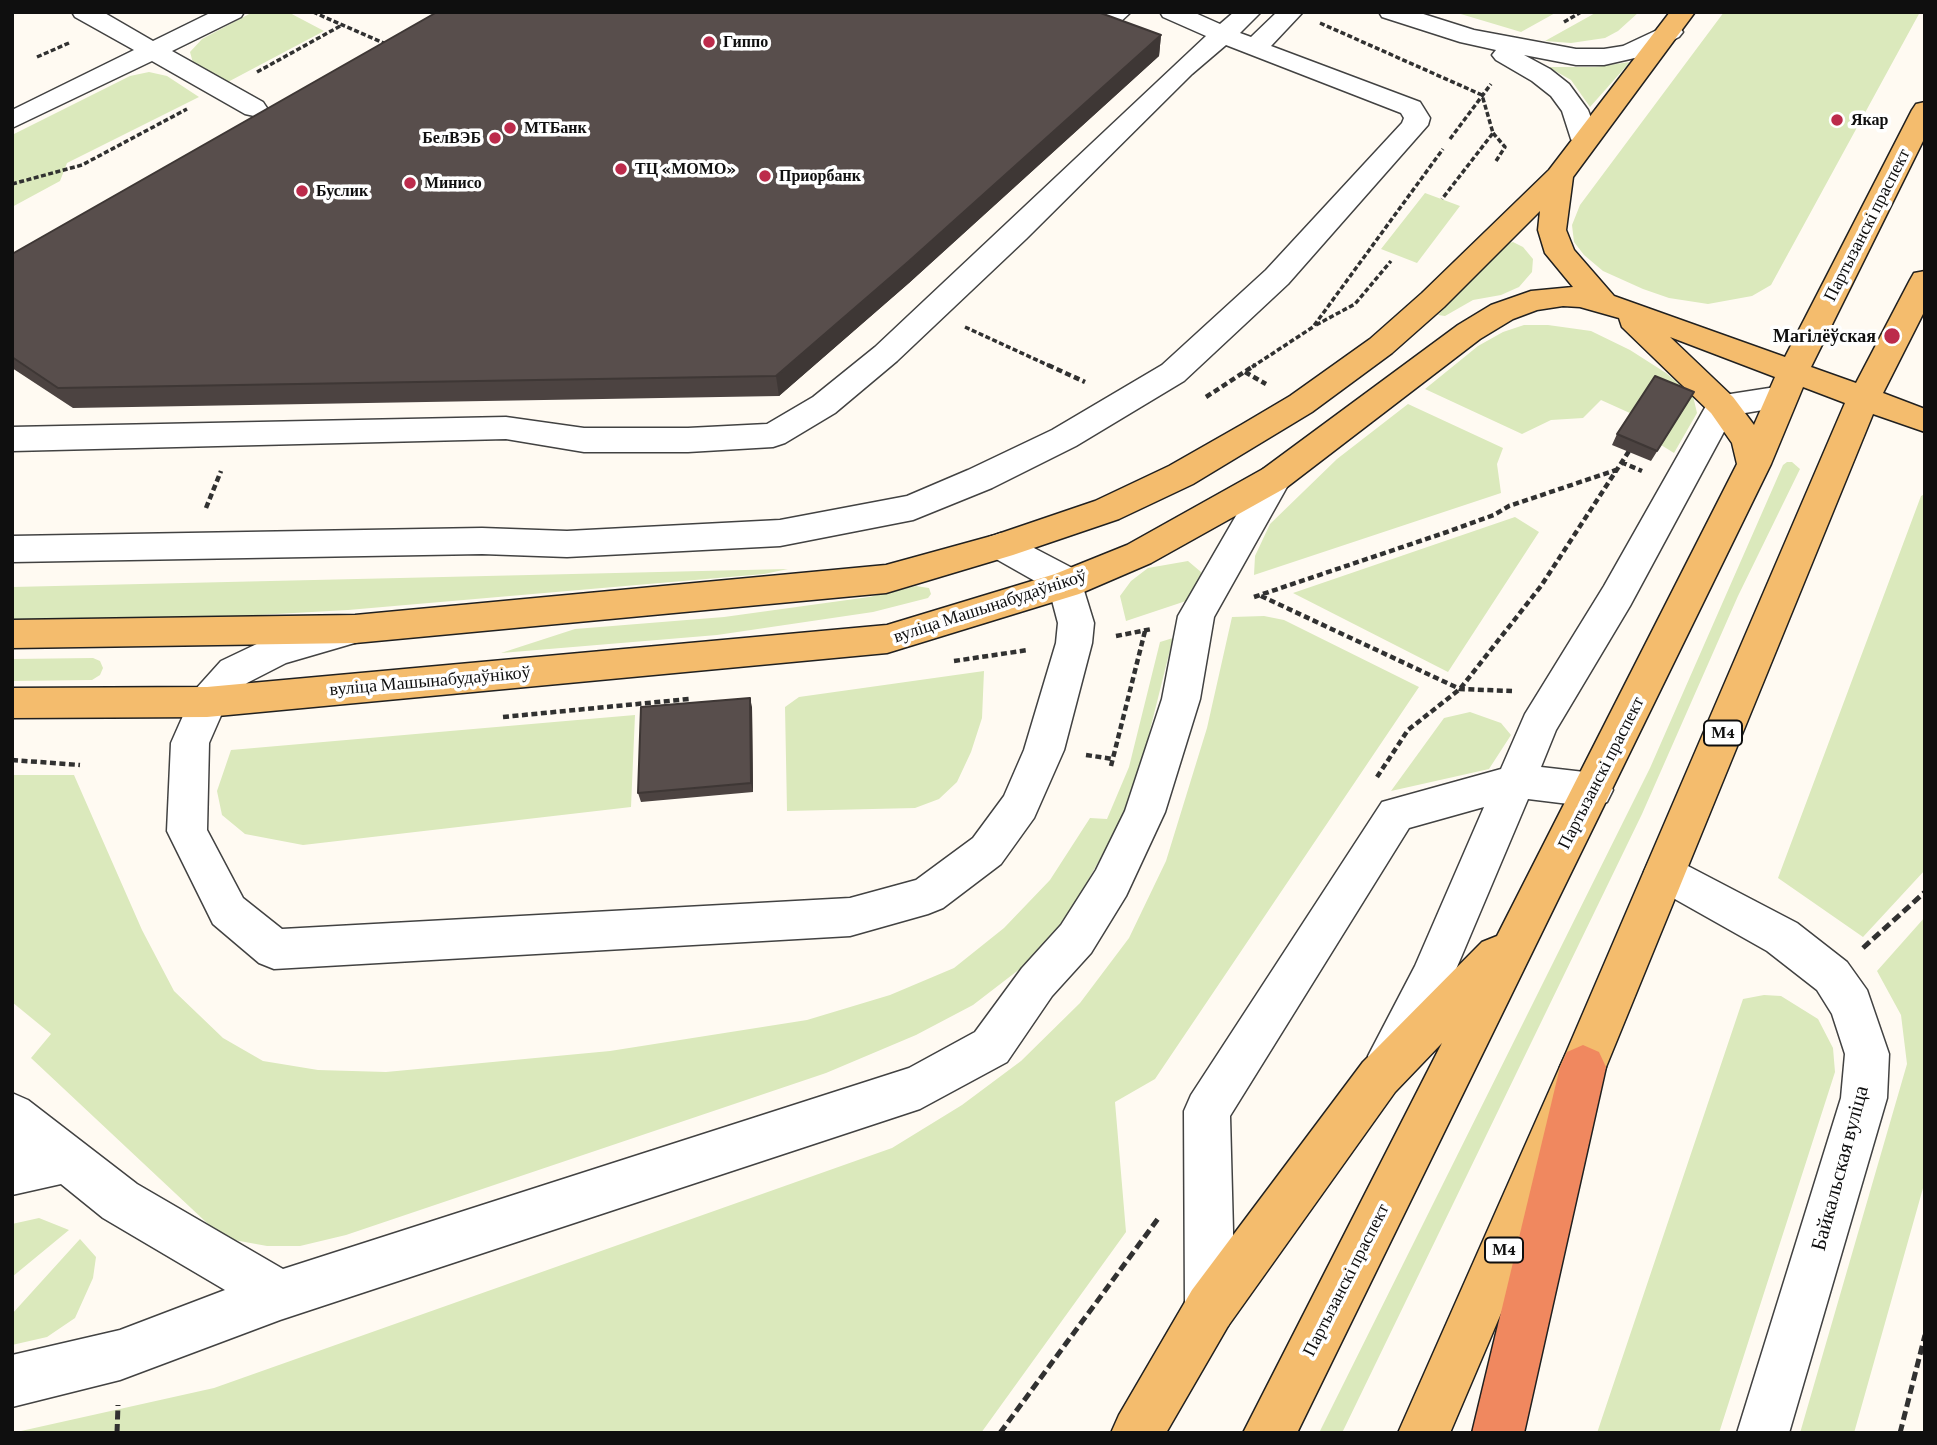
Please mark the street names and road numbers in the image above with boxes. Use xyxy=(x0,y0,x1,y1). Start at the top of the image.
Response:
street label: Партызанскі праспект xyxy=(1819,145,1915,305)
street label: вуліца Машынабудаўнікоў xyxy=(891,565,1089,647)
street label: вуліца Машынабудаўнікоў xyxy=(329,661,531,701)
street label: Партызанскі праспект xyxy=(1553,693,1649,853)
road number: М4 xyxy=(1704,720,1742,746)
street label: Байкальская вуліца xyxy=(1806,1083,1874,1253)
street label: Партызанскі праспект xyxy=(1298,1200,1394,1360)
road number: М4 xyxy=(1485,1238,1523,1262)

